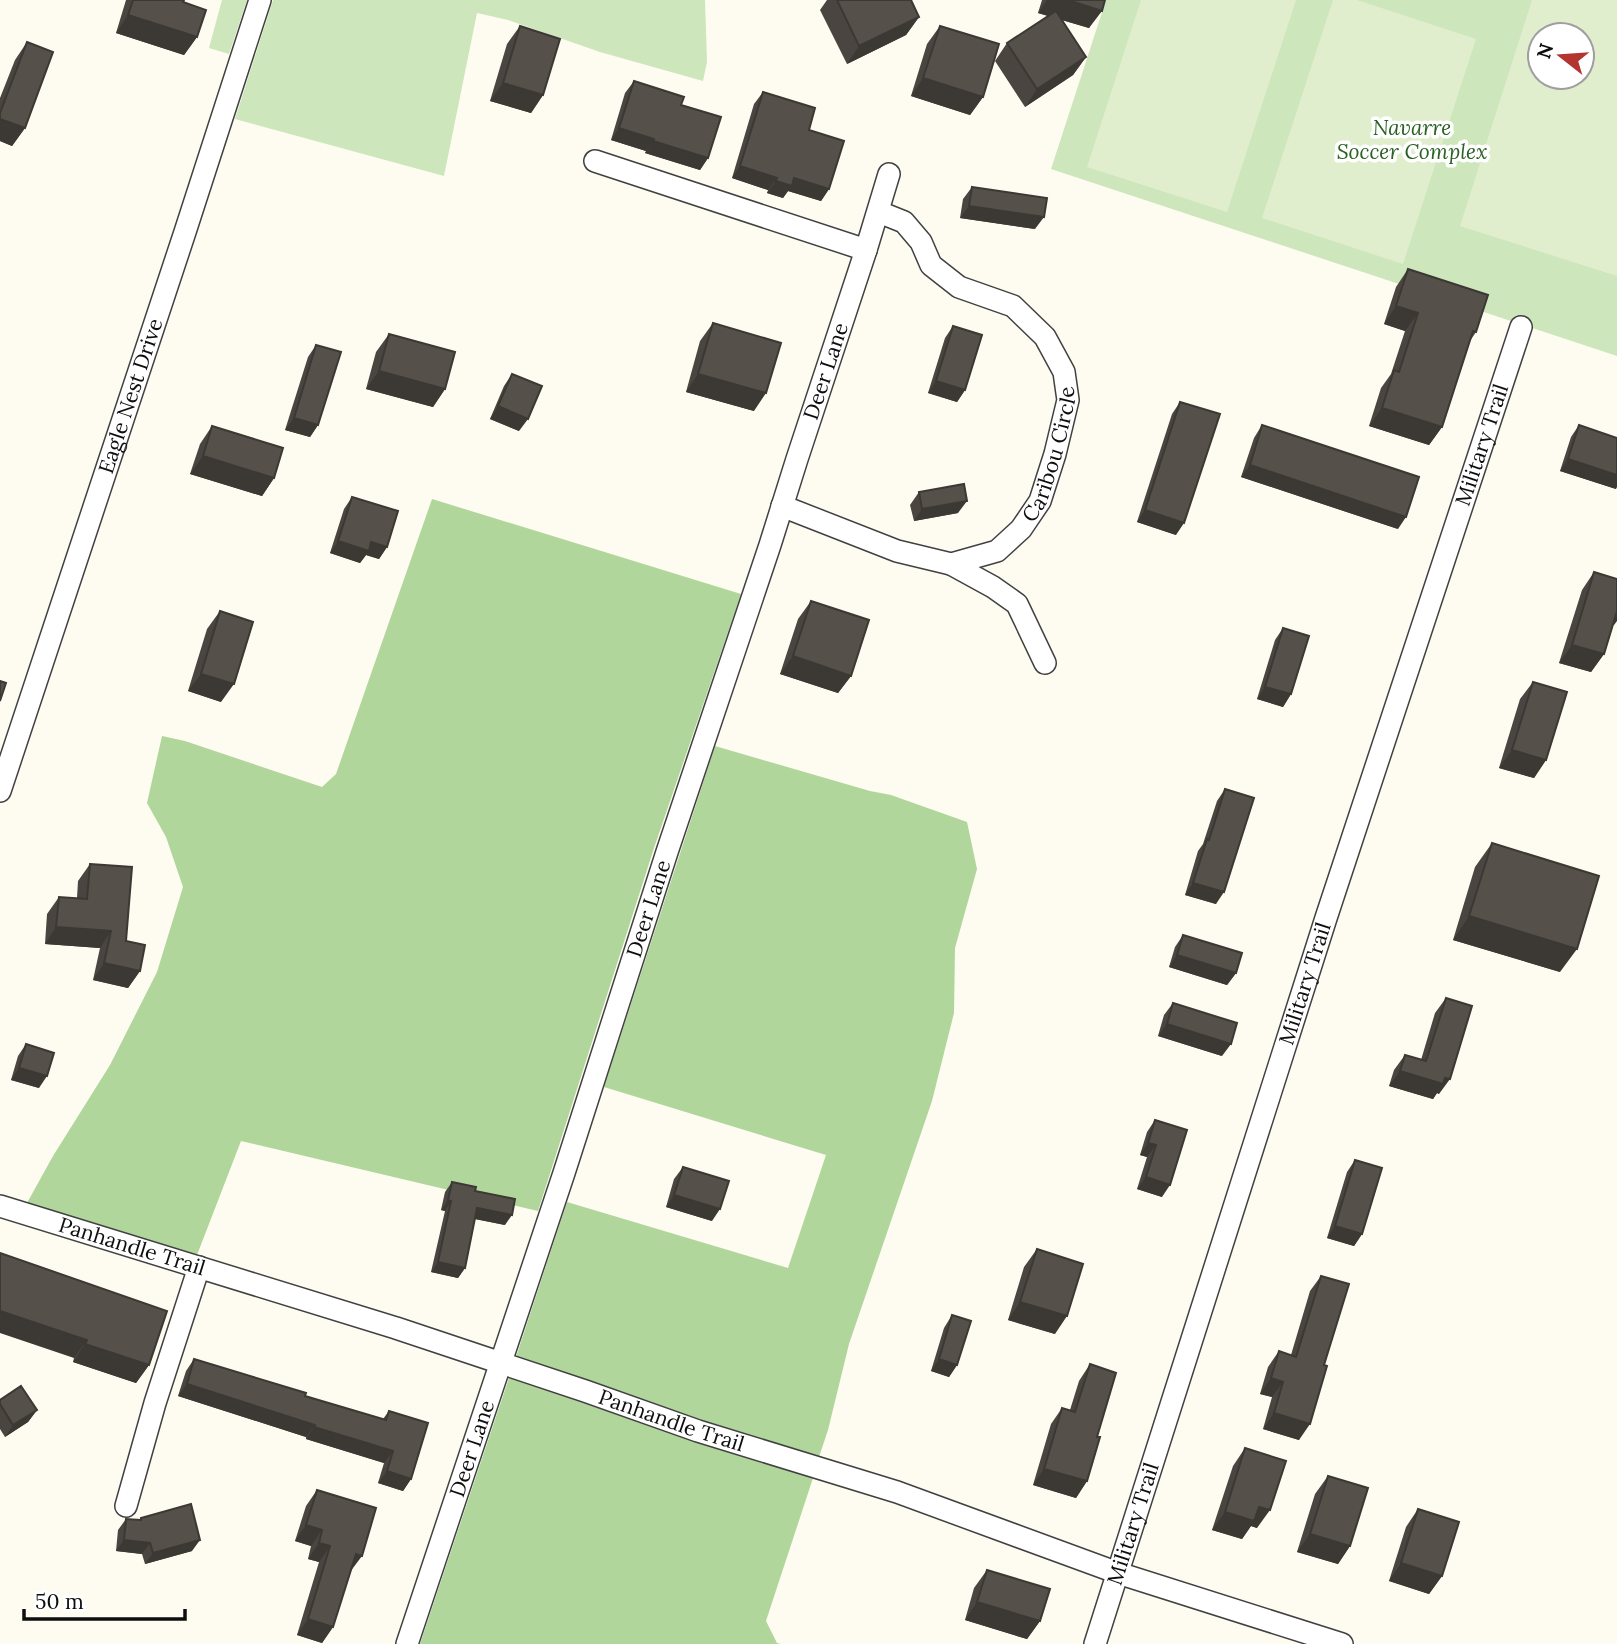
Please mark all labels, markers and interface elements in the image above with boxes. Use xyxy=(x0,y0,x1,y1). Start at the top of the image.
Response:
north arrow xyxy=(1526,21,1596,91)
text: N xyxy=(1531,40,1558,62)
park label: Navarre Soccer Complex xyxy=(1337,114,1487,165)
street label: Eagle Nest Drive xyxy=(92,315,168,477)
street label: Deer Lane xyxy=(797,319,854,423)
street label: Military Trail xyxy=(1449,380,1514,509)
street label: Caribou Circle xyxy=(1016,385,1081,527)
street label: Deer Lane xyxy=(620,857,677,961)
street label: Military Trail xyxy=(1273,919,1337,1048)
street label: Panhandle Trail xyxy=(55,1211,209,1281)
street label: Panhandle Trail xyxy=(595,1383,748,1457)
street label: Deer Lane xyxy=(443,1396,500,1500)
street label: Military Trail xyxy=(1101,1459,1165,1588)
scale bar xyxy=(24,1578,186,1622)
text: 50 m xyxy=(35,1588,84,1615)

